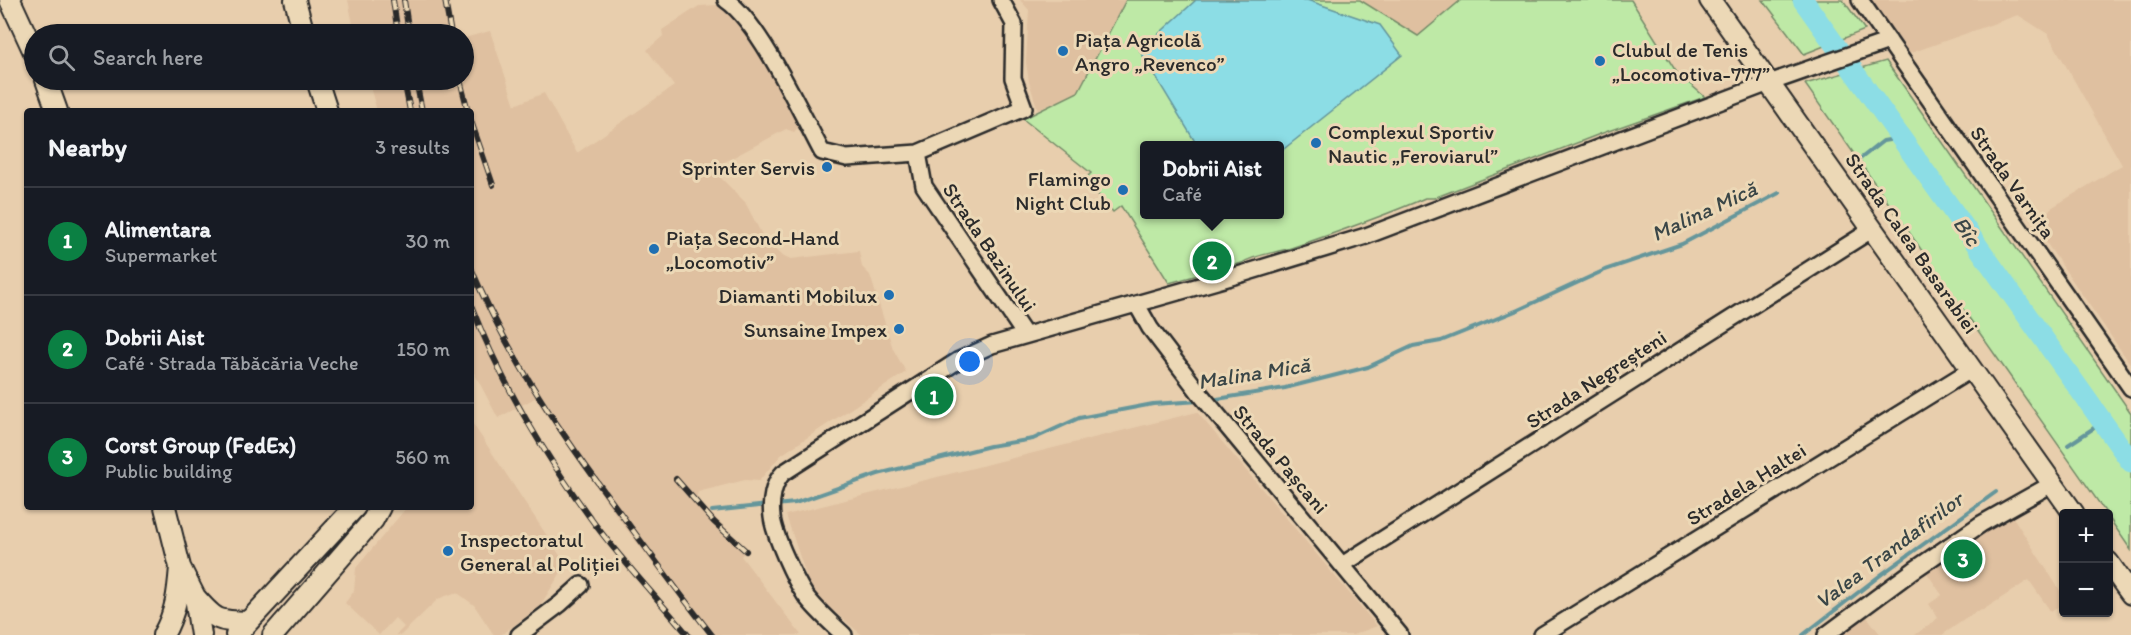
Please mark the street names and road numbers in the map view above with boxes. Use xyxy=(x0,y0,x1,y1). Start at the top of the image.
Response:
street label: Strada Varnița xyxy=(1965,121,2061,243)
street label: Strada Calea Basarabiei xyxy=(1840,148,1984,338)
street label: Strada Bazinului xyxy=(938,178,1042,316)
street label: Strada Negreșteni xyxy=(1521,324,1671,434)
street label: Strada Pașcani xyxy=(1228,399,1334,519)
street label: Stradela Haltei xyxy=(1682,437,1810,531)

